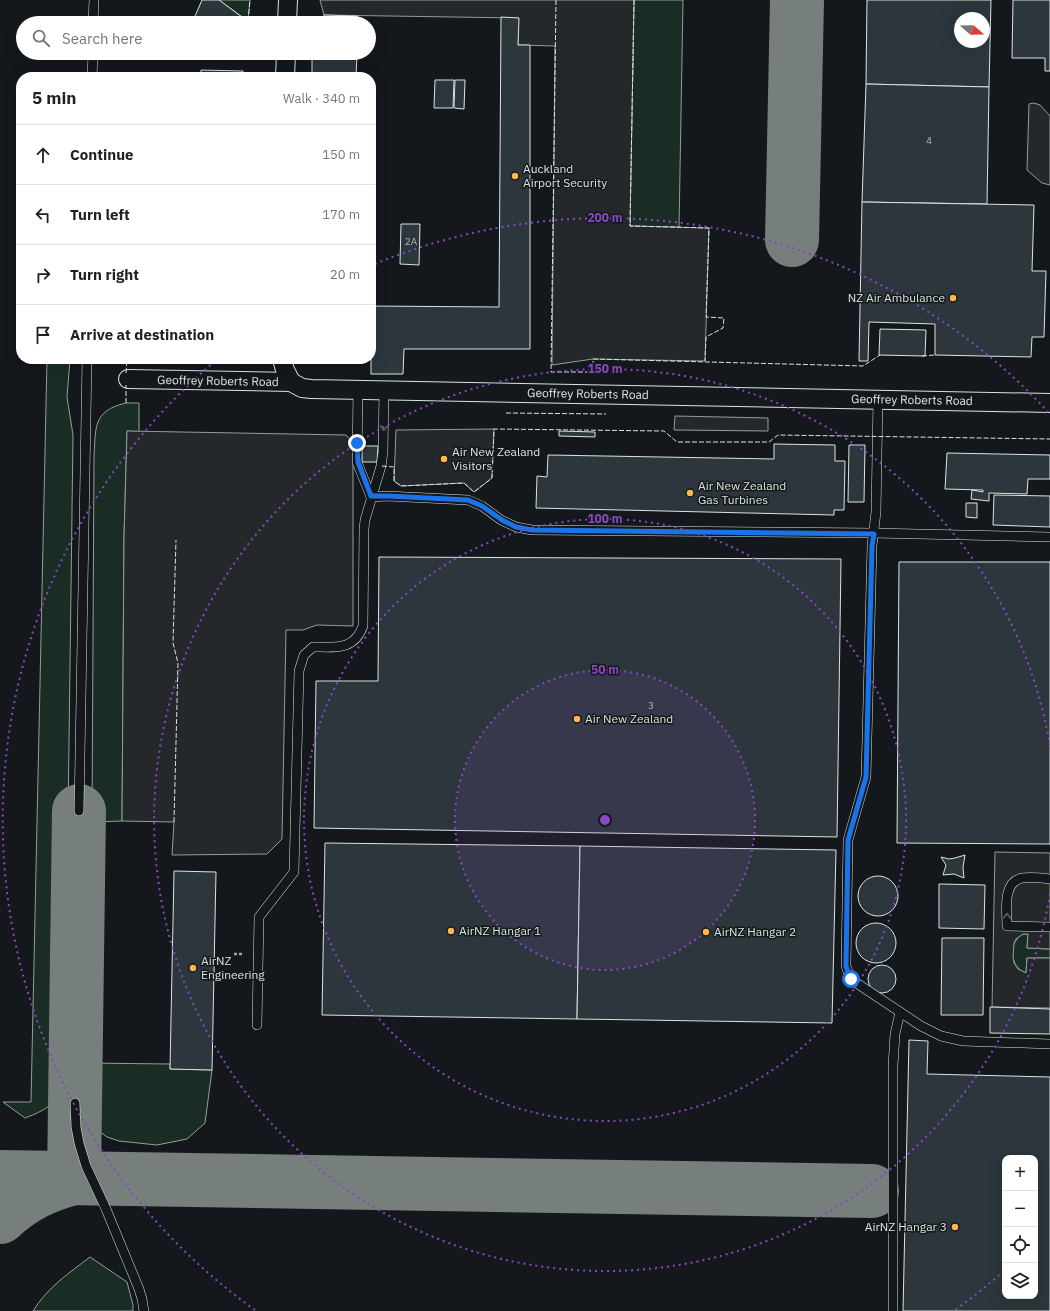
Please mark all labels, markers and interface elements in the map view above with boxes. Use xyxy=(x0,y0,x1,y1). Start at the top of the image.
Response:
north arrow xyxy=(954,12,990,48)
search box xyxy=(16,16,376,60)
icon: search xyxy=(30,27,52,49)
text: Search here xyxy=(62,29,142,48)
text: 5 min xyxy=(32,87,76,109)
text: Walk · 340 m xyxy=(283,90,360,107)
house number: 4 xyxy=(926,134,932,147)
icon: ahead xyxy=(32,144,54,166)
text: Continue xyxy=(70,145,134,164)
text: 150 m xyxy=(322,146,360,163)
place label: Auckland Airport Security xyxy=(523,161,607,190)
marker: Auckland Airport Security xyxy=(510,171,520,181)
icon: left xyxy=(32,204,54,226)
text: Turn left xyxy=(70,205,130,224)
text: 170 m xyxy=(322,206,360,223)
text: 200 m xyxy=(587,210,623,225)
house number: 2A xyxy=(405,235,418,248)
icon: right xyxy=(32,264,54,286)
text: Turn right xyxy=(70,265,139,284)
text: 20 m xyxy=(330,266,360,283)
place label: NZ Air Ambulance xyxy=(848,290,945,305)
marker: NZ Air Ambulance xyxy=(948,293,958,303)
icon: arrive xyxy=(32,324,54,346)
text: Arrive at destination xyxy=(70,325,214,344)
text: 150 m xyxy=(587,361,623,376)
street label: Geoffrey Roberts Road xyxy=(157,372,279,389)
street label: Geoffrey Roberts Road xyxy=(527,385,649,402)
street label: Geoffrey Roberts Road xyxy=(851,391,973,408)
one-way arrow xyxy=(380,425,388,431)
route end xyxy=(348,434,366,452)
place label: Air New Zealand Visitors xyxy=(452,444,540,473)
marker: Air New Zealand Visitors xyxy=(439,454,449,464)
place label: Air New Zealand Gas Turbines xyxy=(698,478,786,507)
marker: Air New Zealand Gas Turbines xyxy=(685,488,695,498)
text: 100 m xyxy=(587,511,623,526)
text: 50 m xyxy=(591,662,619,677)
house number: 3 xyxy=(648,699,654,712)
place label: Air New Zealand xyxy=(585,711,673,726)
marker: Air New Zealand xyxy=(572,714,582,724)
centre of rings xyxy=(598,813,612,827)
one-way arrow xyxy=(1003,913,1011,919)
place label: AirNZ Hangar 1 xyxy=(459,923,541,938)
place label: AirNZ Hangar 2 xyxy=(714,924,796,939)
marker: AirNZ Hangar 1 xyxy=(446,926,456,936)
marker: AirNZ Hangar 2 xyxy=(701,927,711,937)
place label: AirNZ Engineering xyxy=(201,953,265,982)
marker: AirNZ Engineering xyxy=(188,963,198,973)
route start xyxy=(842,970,860,988)
map controls xyxy=(1002,1155,1038,1299)
button: + xyxy=(1002,1155,1038,1191)
button: − xyxy=(1002,1191,1038,1227)
place label: AirNZ Hangar 3 xyxy=(865,1219,947,1234)
marker: AirNZ Hangar 3 xyxy=(950,1222,960,1232)
button: locate xyxy=(1002,1227,1038,1263)
button: layers xyxy=(1002,1263,1038,1299)

